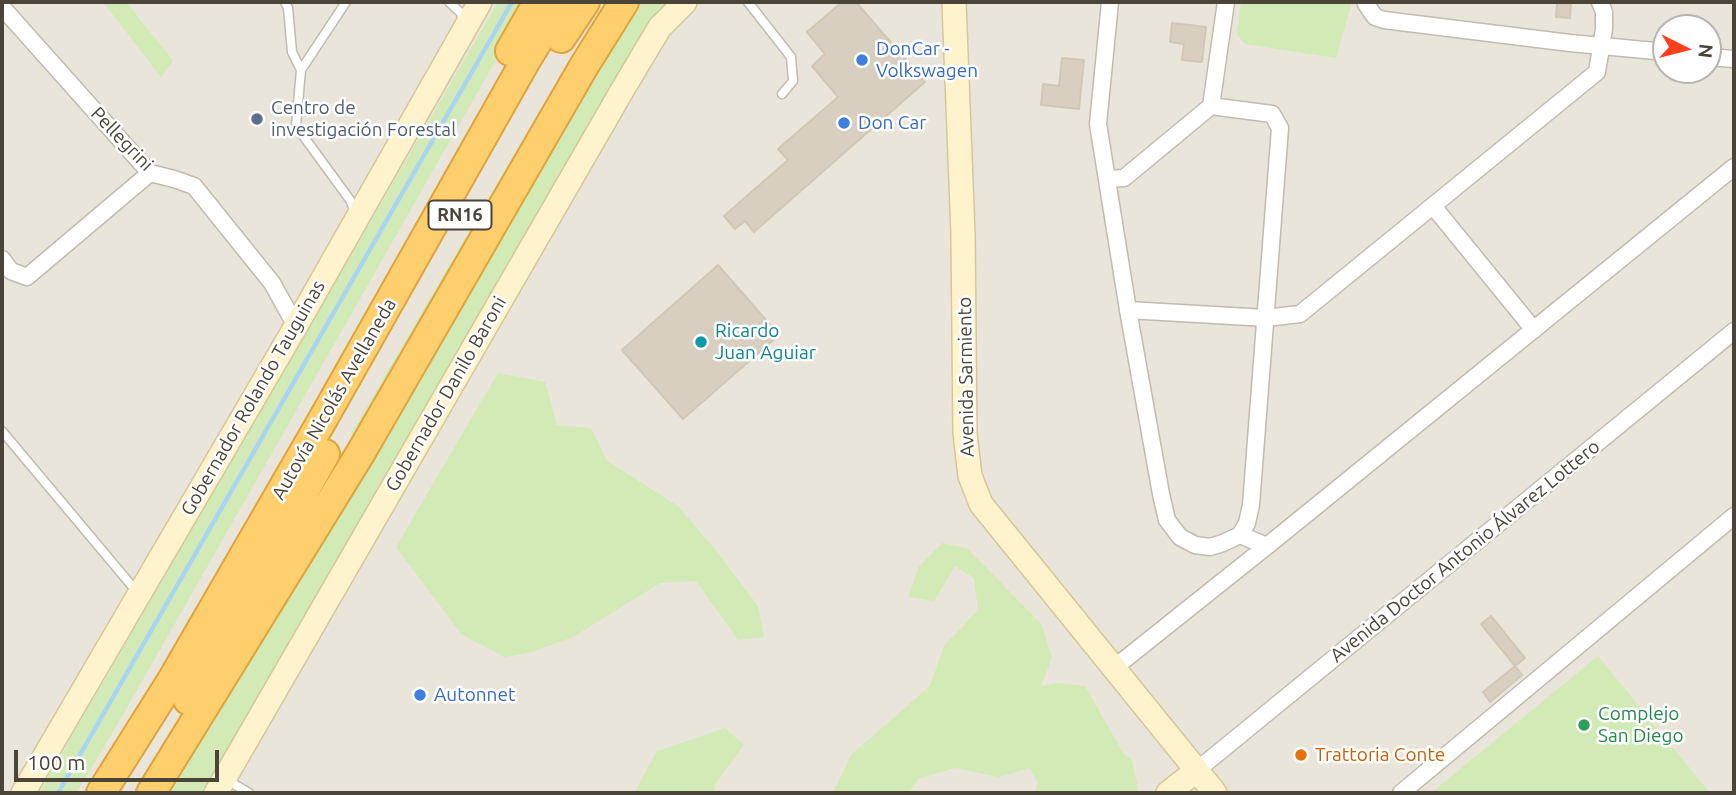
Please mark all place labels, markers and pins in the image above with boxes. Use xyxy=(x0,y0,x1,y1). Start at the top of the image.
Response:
place label: DonCar - Volkswagen xyxy=(876,38,978,82)
marker: DonCar - Volkswagen xyxy=(854,52,870,68)
place label: Centro de investigación Forestal xyxy=(271,97,456,141)
marker: Centro de investigación Forestal xyxy=(249,111,265,127)
place label: Don Car xyxy=(858,112,926,134)
marker: Don Car xyxy=(836,115,852,131)
place label: Ricardo Juan Aguiar xyxy=(715,320,816,364)
marker: Ricardo Juan Aguiar xyxy=(693,334,709,350)
place label: Autonnet xyxy=(434,684,515,706)
marker: Autonnet xyxy=(412,687,428,703)
place label: Complejo San Diego xyxy=(1598,703,1683,747)
marker: Complejo San Diego xyxy=(1576,717,1592,733)
place label: Trattoria Conte xyxy=(1315,744,1445,766)
marker: Trattoria Conte xyxy=(1293,747,1309,763)

